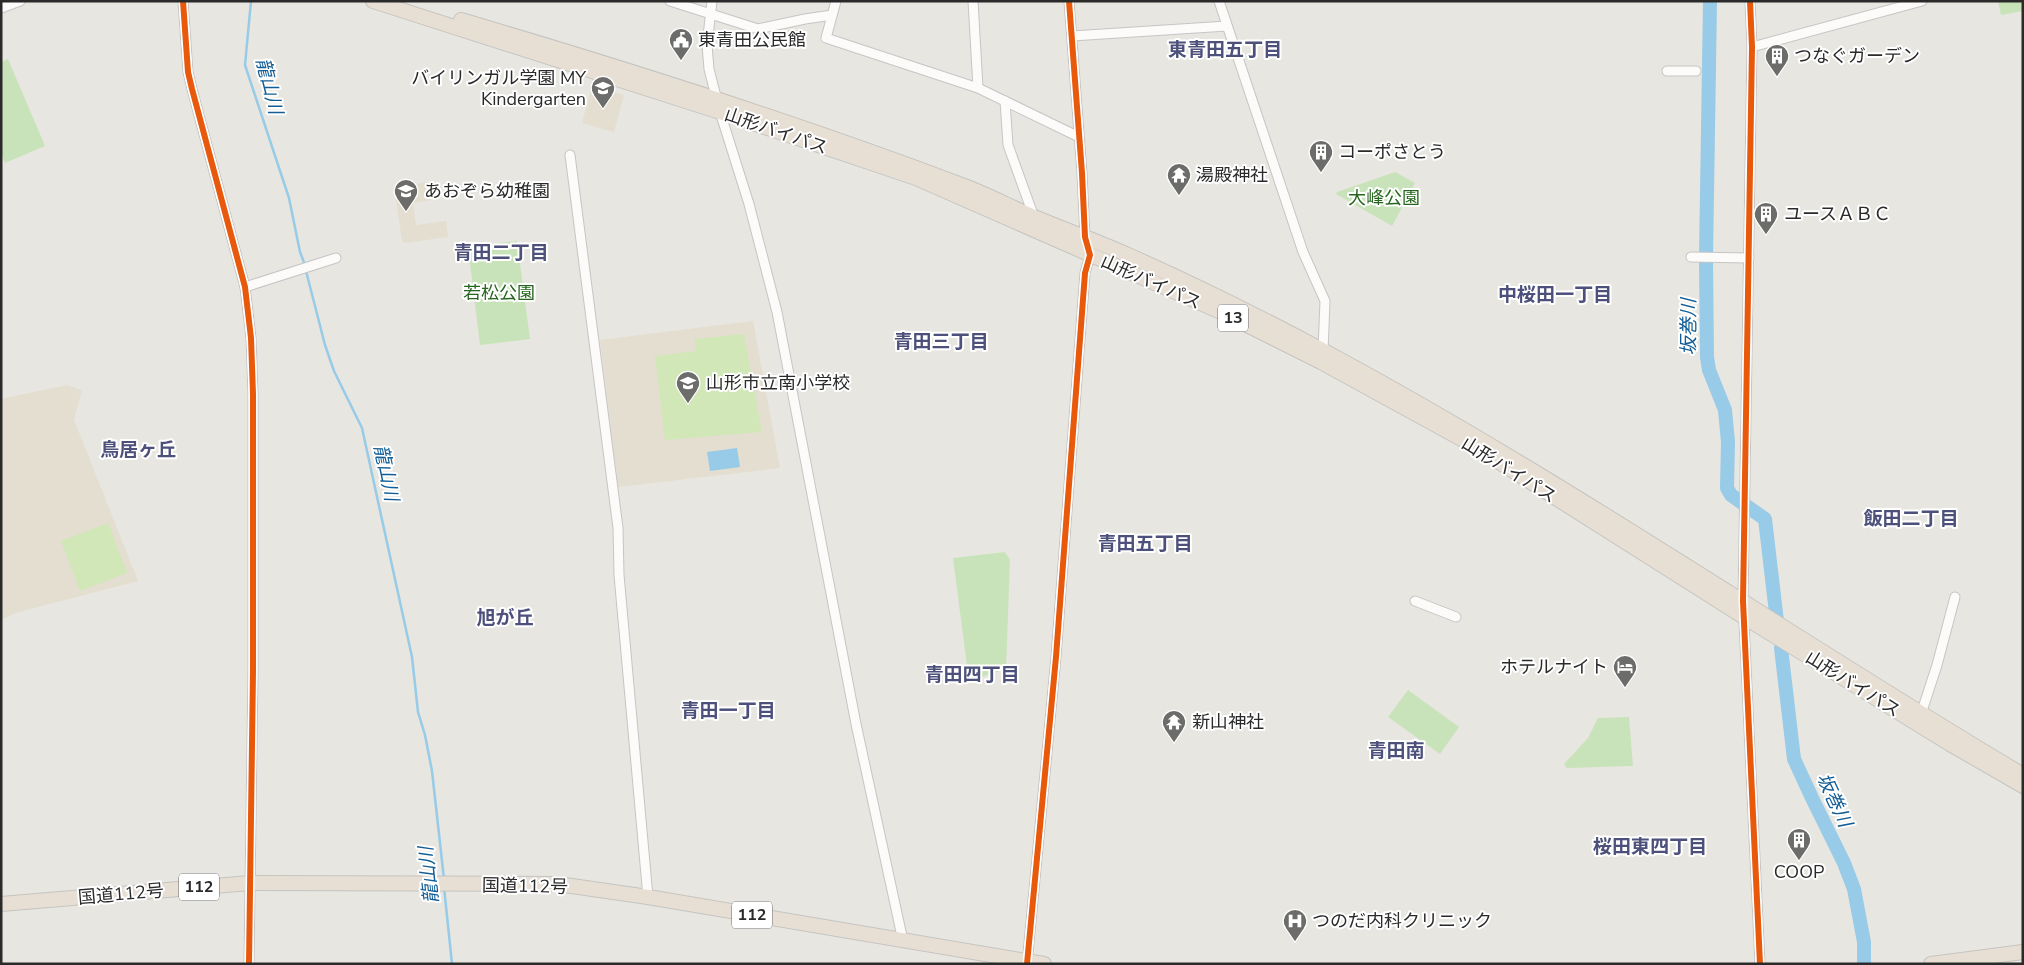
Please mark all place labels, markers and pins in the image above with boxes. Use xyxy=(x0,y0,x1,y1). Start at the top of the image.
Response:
public building icon: 東青田公民館 xyxy=(668,27,694,61)
place label: 東青田公民館 xyxy=(698,28,806,52)
building icon: つなぐガーデン xyxy=(1764,43,1790,77)
place label: つなぐガーデン xyxy=(1794,44,1920,68)
place label: バイリンガル学園 MY Kindergarten xyxy=(411,66,586,111)
school or university icon: バイリンガル学園 MY Kindergarten xyxy=(590,75,616,109)
building icon: コーポさとう xyxy=(1308,139,1334,173)
place label: コーポさとう xyxy=(1338,140,1446,164)
temple icon: 湯殿神社 xyxy=(1166,162,1192,196)
place label: 湯殿神社 xyxy=(1196,163,1268,187)
school or university icon: あおぞら幼稚園 xyxy=(393,178,419,212)
place label: あおぞら幼稚園 xyxy=(424,179,550,203)
building icon: ユースＡＢＣ xyxy=(1753,201,1779,235)
place label: ユースＡＢＣ xyxy=(1784,202,1891,226)
school or university icon: 山形市立南小学校 xyxy=(675,370,701,404)
place label: 山形市立南小学校 xyxy=(706,371,850,395)
hotel icon: ホテルナイト xyxy=(1612,654,1638,688)
place label: ホテルナイト xyxy=(1500,655,1608,679)
temple icon: 新山神社 xyxy=(1161,709,1187,743)
place label: 新山神社 xyxy=(1192,710,1264,734)
building icon: COOP xyxy=(1786,827,1812,861)
place label: COOP xyxy=(1774,860,1824,884)
hospital icon: つのだ内科クリニック xyxy=(1282,908,1308,942)
place label: つのだ内科クリニック xyxy=(1312,909,1492,933)

